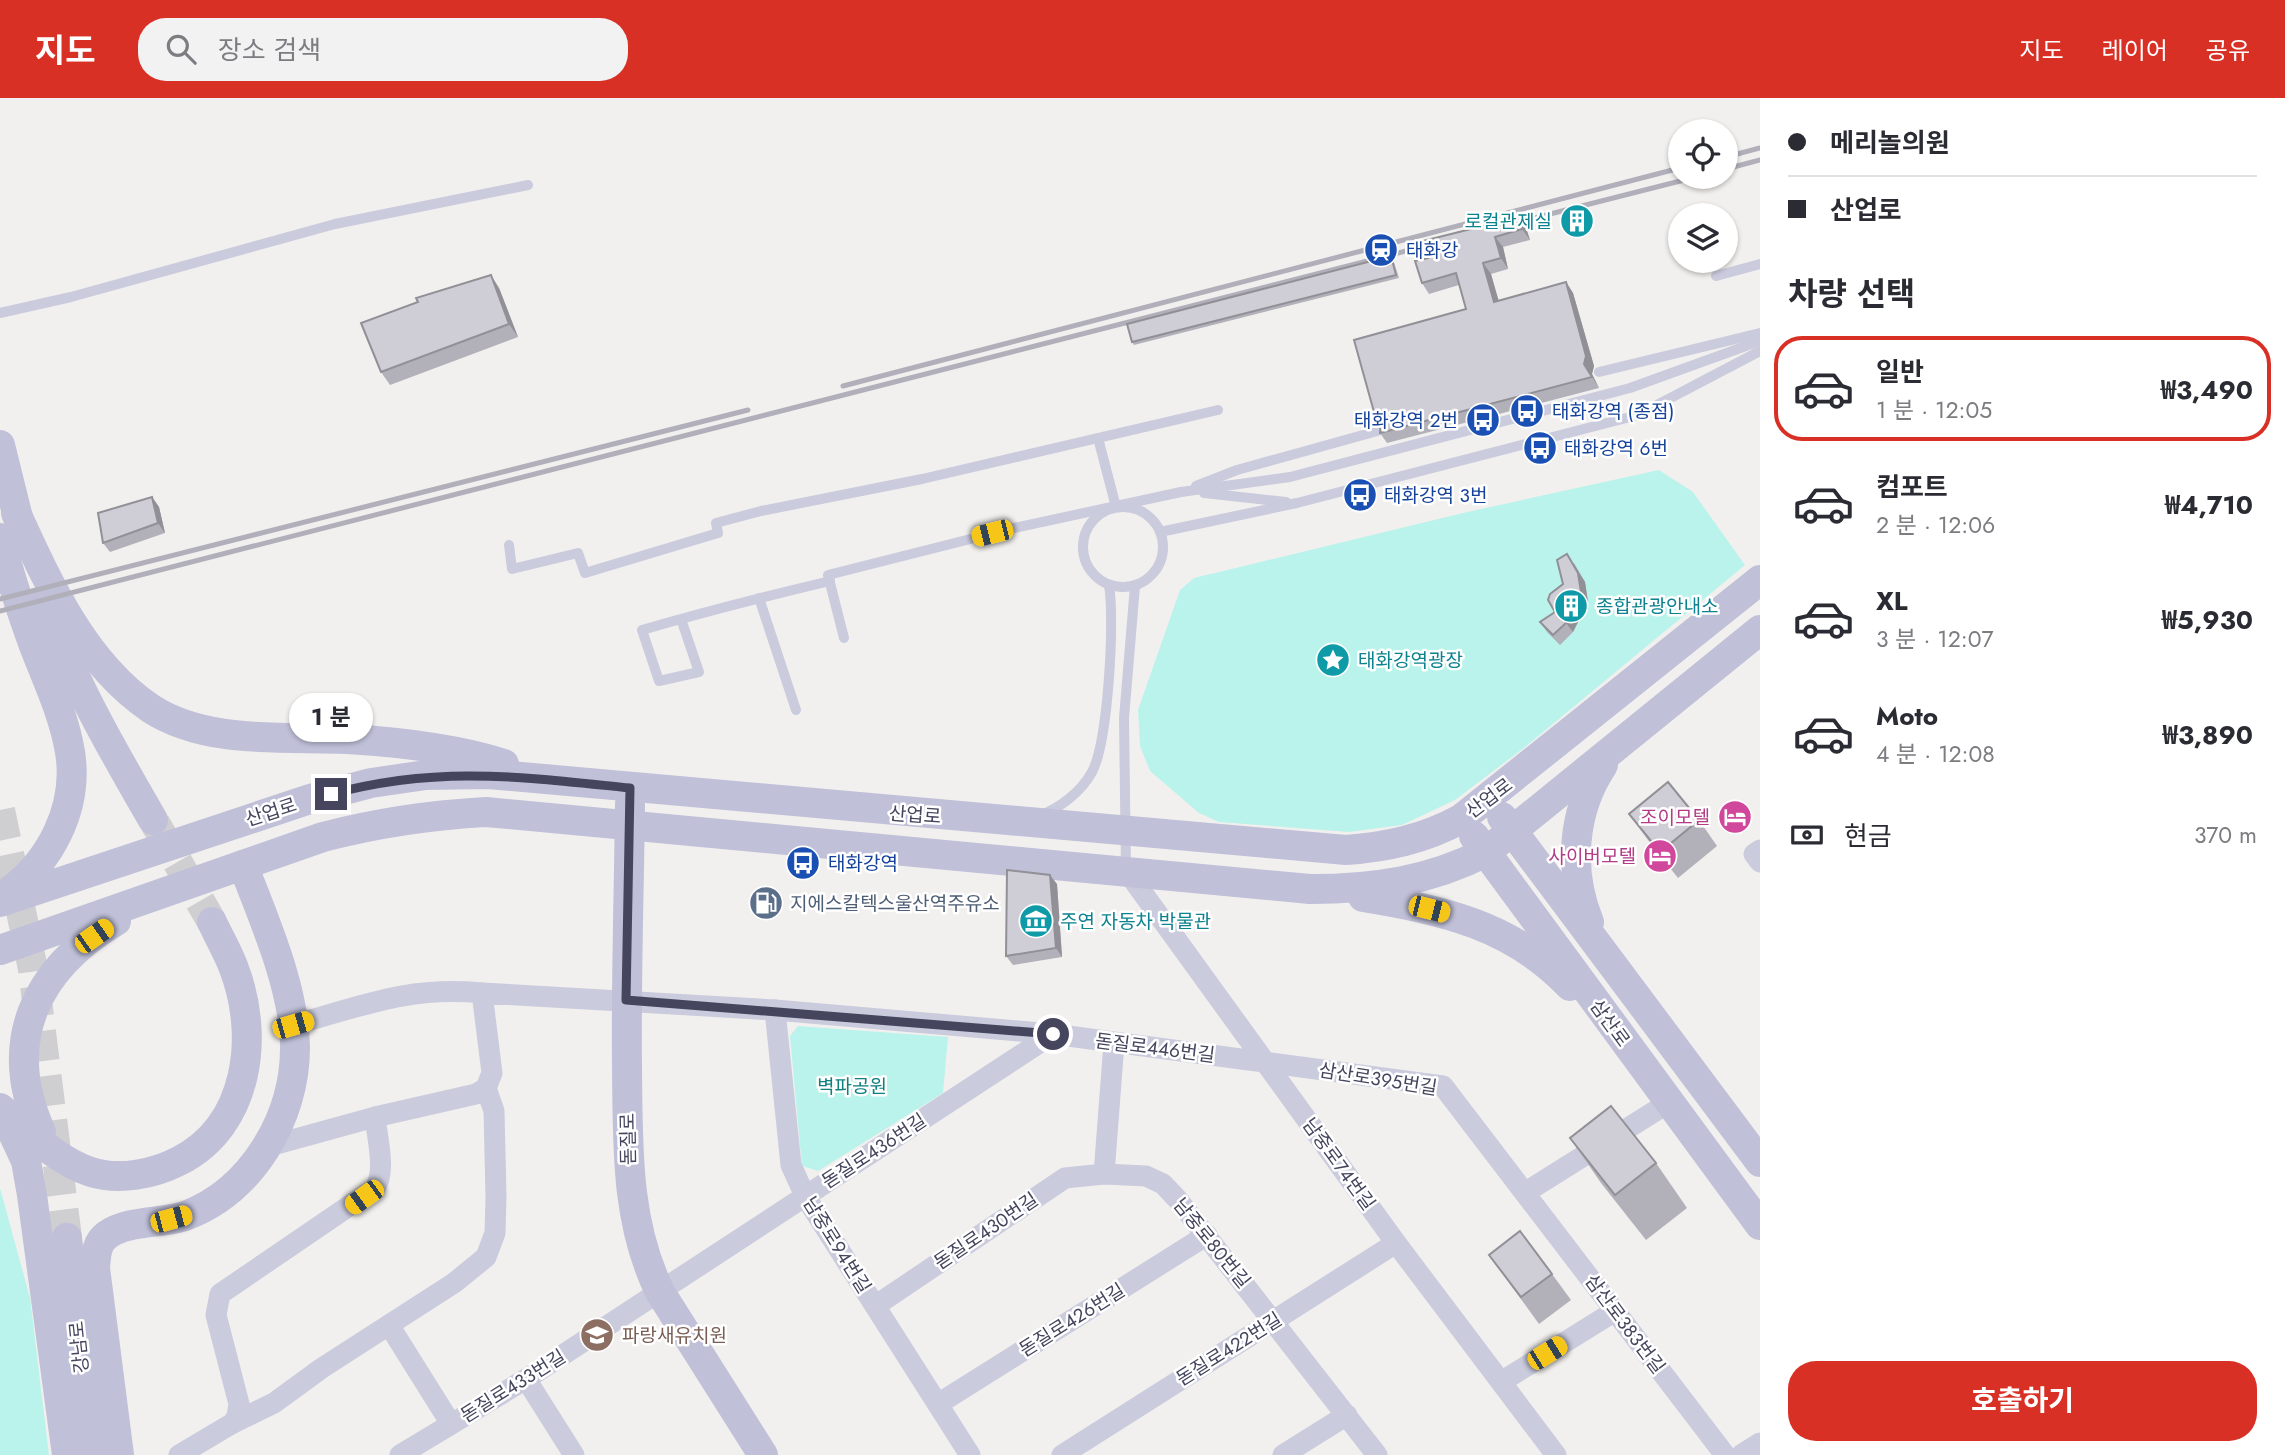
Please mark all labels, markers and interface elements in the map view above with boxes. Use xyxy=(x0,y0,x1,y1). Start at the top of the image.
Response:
search box xyxy=(138,18,628,81)
text: 지도 xyxy=(35,27,96,74)
icon: search xyxy=(162,30,200,68)
text: 장소 검색 xyxy=(218,31,321,69)
text: 지도 xyxy=(2019,33,2064,68)
text: 레이어 xyxy=(2102,33,2168,68)
text: 공유 xyxy=(2206,33,2250,68)
map controls xyxy=(1668,119,1738,273)
button: locate xyxy=(1668,119,1738,189)
text: 메리놀의원 xyxy=(1830,124,1950,162)
text: 산업로 xyxy=(1830,191,1902,229)
building icon: 로컬관제실 xyxy=(1558,202,1596,240)
button: layers xyxy=(1668,203,1738,273)
place label: 로컬관제실 xyxy=(1465,208,1552,235)
station icon: 태화강 xyxy=(1362,231,1400,269)
place label: 태화강 xyxy=(1406,237,1458,264)
text: 차량 선택 xyxy=(1788,271,1915,317)
text: 일반 xyxy=(1876,353,1924,391)
icon: car xyxy=(1792,357,1855,420)
text: ₩3,490 xyxy=(2161,371,2253,409)
bus stop icon: 태화강역 (종점) xyxy=(1508,392,1546,430)
text: 1 분 · 12:05 xyxy=(1876,393,1992,427)
place label: 태화강역 (종점) xyxy=(1552,398,1674,425)
bus stop icon: 태화강역 2번 xyxy=(1464,401,1502,439)
place label: 태화강역 2번 xyxy=(1354,407,1458,434)
bus stop icon: 태화강역 6번 xyxy=(1521,429,1559,467)
place label: 태화강역 6번 xyxy=(1564,435,1668,462)
text: 컴포트 xyxy=(1876,468,1948,506)
icon: car xyxy=(1792,472,1855,535)
bus stop icon: 태화강역 3번 xyxy=(1341,476,1379,514)
place label: 태화강역 3번 xyxy=(1384,482,1487,509)
text: ₩4,710 xyxy=(2165,486,2253,524)
text: 2 분 · 12:06 xyxy=(1876,508,1995,542)
car xyxy=(970,518,1015,548)
text: XL xyxy=(1876,582,1908,620)
building icon: 종합관광안내소 xyxy=(1552,587,1590,625)
icon: car xyxy=(1792,587,1855,650)
place label: 종합관광안내소 xyxy=(1596,593,1718,620)
text: ₩5,930 xyxy=(2162,601,2253,639)
text: 3 분 · 12:07 xyxy=(1876,622,1994,656)
place icon: 태화강역광장 xyxy=(1314,641,1352,679)
place label: 태화강역광장 xyxy=(1358,647,1463,674)
callout: 1 분 xyxy=(289,692,373,742)
text: Moto xyxy=(1876,697,1938,735)
text: 1 분 xyxy=(311,700,351,734)
icon: car xyxy=(1792,702,1855,765)
text: ₩3,890 xyxy=(2163,716,2253,754)
text: 4 분 · 12:08 xyxy=(1876,737,1995,771)
street label: 산업로 xyxy=(1460,771,1518,825)
route end xyxy=(315,778,347,810)
street label: 산업로 xyxy=(242,791,300,833)
hotel icon: 조이모텔 xyxy=(1716,798,1754,836)
street label: 산업로 xyxy=(888,800,942,830)
place label: 조이모텔 xyxy=(1640,804,1710,831)
icon: cash xyxy=(1788,816,1826,854)
text: 현금 xyxy=(1844,817,1892,855)
text: 370 m xyxy=(2194,818,2257,852)
hotel icon: 사이버모텔 xyxy=(1641,837,1679,875)
place label: 사이버모텔 xyxy=(1549,843,1636,870)
bus stop icon: 태화강역 xyxy=(784,844,822,882)
place label: 태화강역 xyxy=(828,850,898,877)
fuel station icon: 지에스칼텍스울산역주유소 xyxy=(747,884,785,922)
place label: 지에스칼텍스울산역주유소 xyxy=(790,890,1000,917)
car xyxy=(1407,894,1452,924)
museum icon: 주연 자동차 박물관 xyxy=(1017,902,1055,940)
place label: 주연 자동차 박물관 xyxy=(1060,908,1211,935)
car xyxy=(71,915,118,957)
street label: 삼산로 xyxy=(1584,994,1636,1052)
car xyxy=(270,1009,317,1041)
route start xyxy=(1037,1018,1069,1050)
street label: 돋질로446번길 xyxy=(1094,1027,1216,1069)
street label: 삼산로395번길 xyxy=(1317,1056,1439,1102)
park label: 벽파공원 xyxy=(817,1073,887,1100)
street label: 돋질로436번길 xyxy=(816,1107,932,1195)
street label: 남중로74번길 xyxy=(1296,1112,1382,1216)
street label: 돋질로 xyxy=(614,1113,642,1165)
car xyxy=(341,1176,388,1218)
street label: 돋질로430번길 xyxy=(929,1186,1043,1276)
street label: 남중로94번길 xyxy=(797,1191,877,1299)
street label: 남중로80번길 xyxy=(1167,1192,1257,1294)
car xyxy=(148,1203,195,1235)
street label: 삼산로383번길 xyxy=(1579,1269,1671,1379)
street label: 돋질로426번길 xyxy=(1014,1277,1130,1363)
street label: 돋질로422번길 xyxy=(1171,1306,1287,1392)
school or university icon: 파랑새유치원 xyxy=(578,1316,616,1354)
street label: 강남로 xyxy=(63,1320,95,1374)
place label: 파랑새유치원 xyxy=(622,1322,727,1349)
car xyxy=(1524,1333,1571,1373)
street label: 돋질로433번길 xyxy=(455,1343,571,1429)
button: 호출하기 xyxy=(1788,1361,2257,1441)

